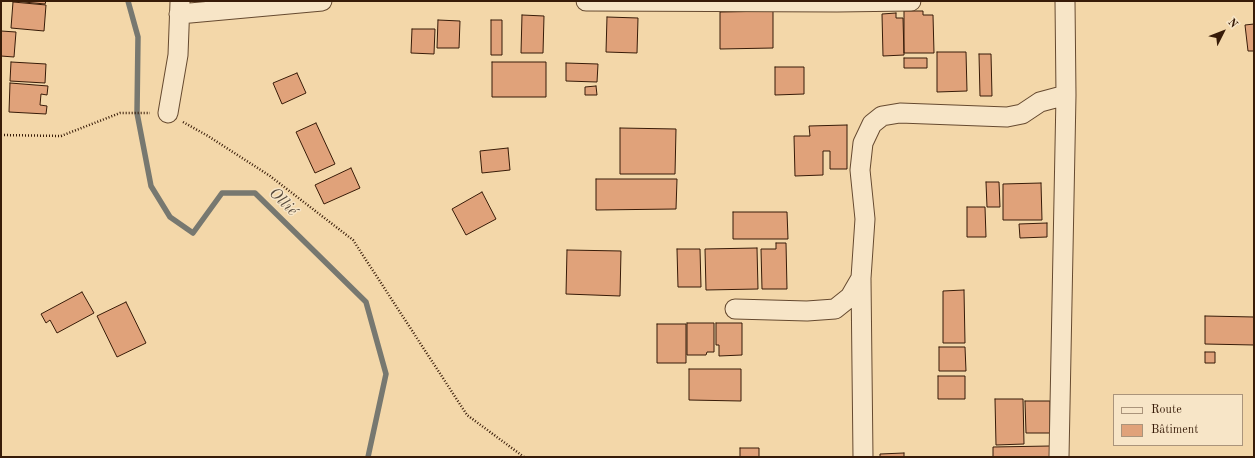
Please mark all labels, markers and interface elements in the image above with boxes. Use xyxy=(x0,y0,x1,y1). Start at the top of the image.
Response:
north arrow xyxy=(1203,12,1243,52)
text: N xyxy=(1225,17,1239,30)
water label: Ollié xyxy=(265,184,301,220)
legend xyxy=(1113,394,1243,446)
text: Route xyxy=(1151,404,1182,416)
text: Bâtiment xyxy=(1151,424,1198,436)

